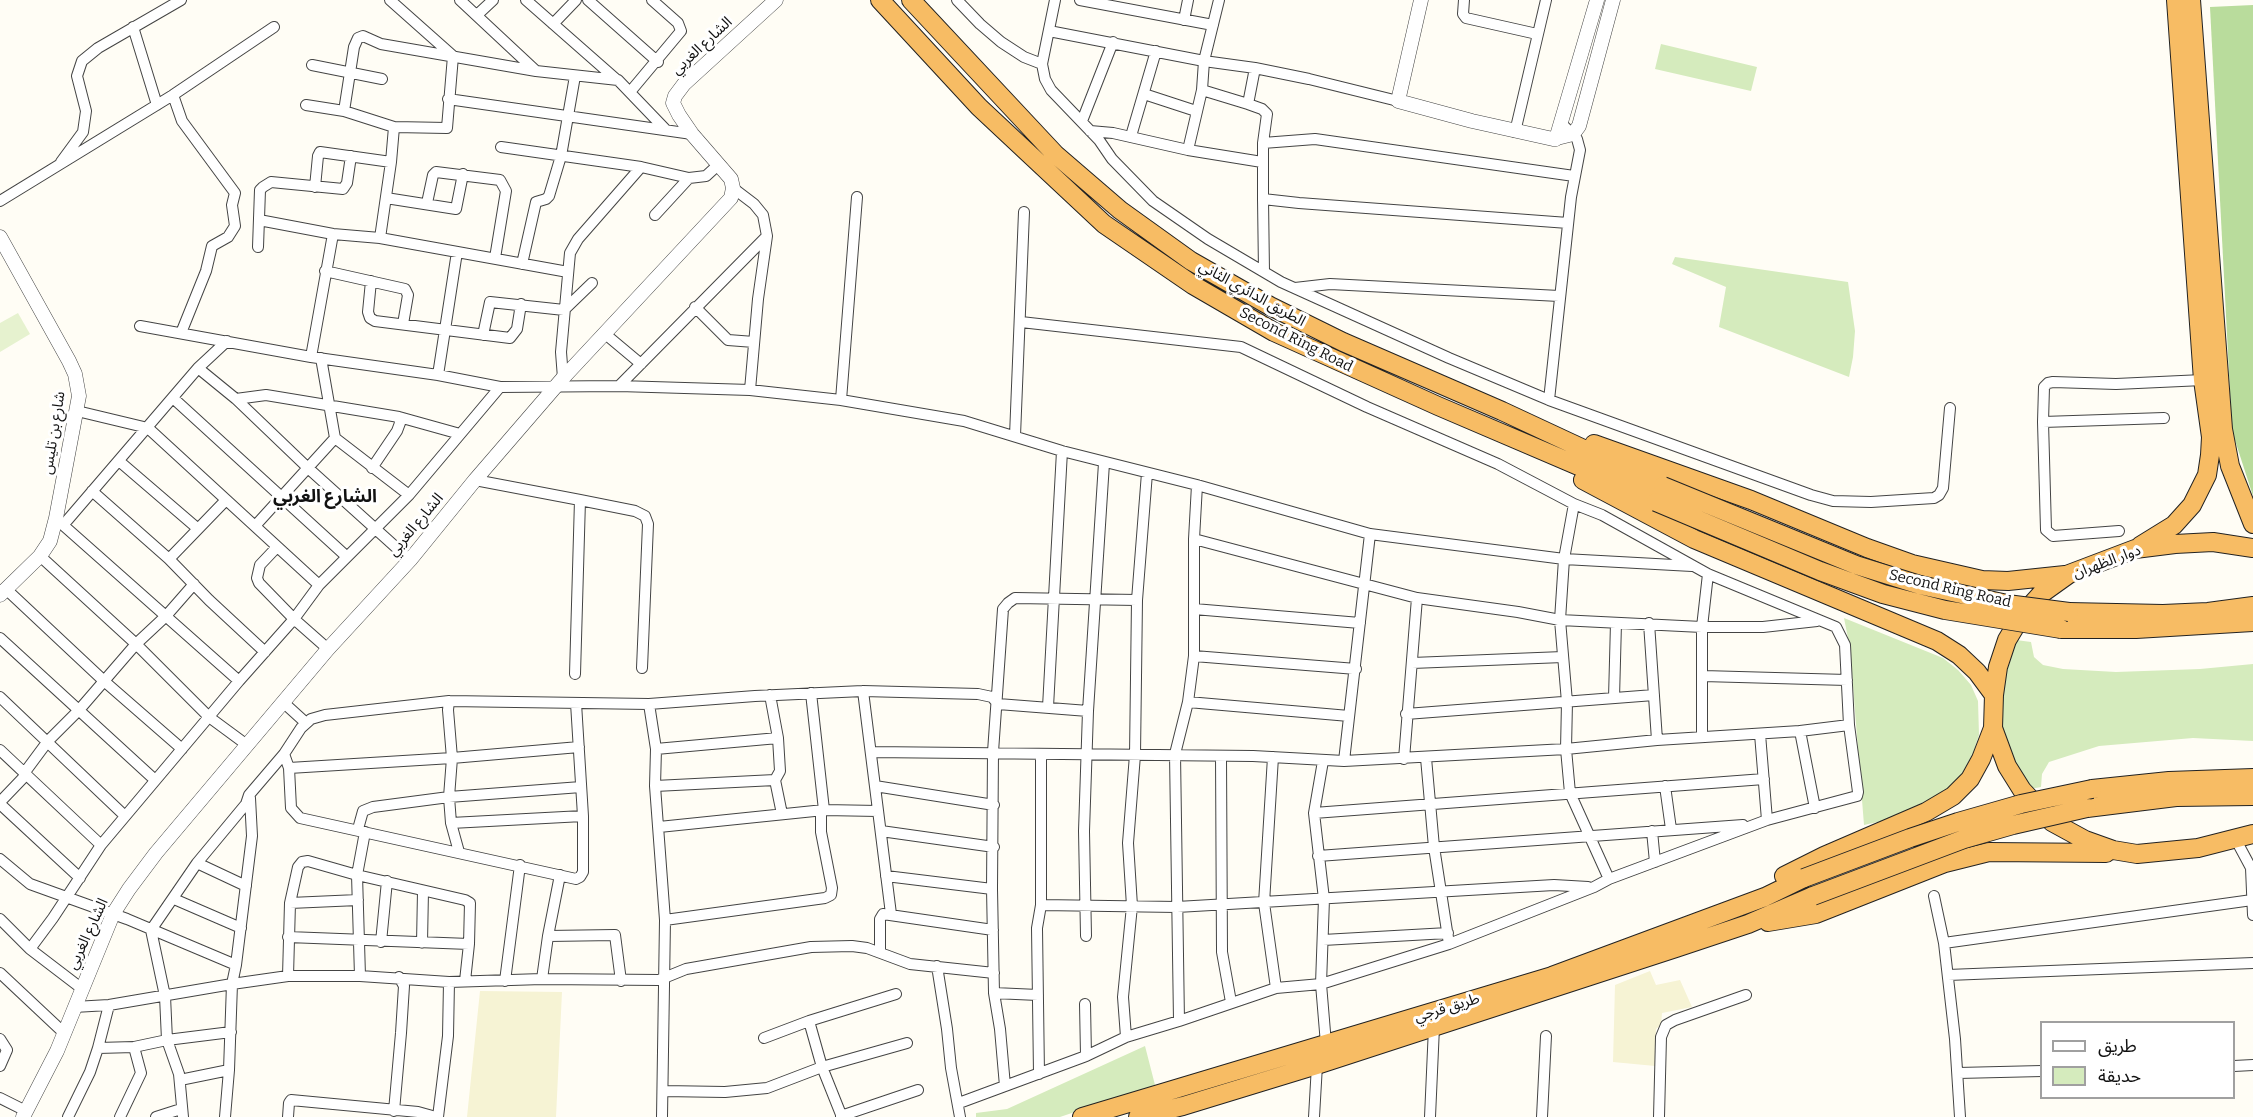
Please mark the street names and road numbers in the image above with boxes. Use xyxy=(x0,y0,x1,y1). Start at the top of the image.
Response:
street label: الشارع الغربي xyxy=(668,13,736,79)
street label: الطريق الدائري الثاني xyxy=(1196,257,1308,331)
street label: Second Ring Road xyxy=(1236,304,1356,376)
street label: شارع بن تليس xyxy=(39,390,69,476)
street label: الشارع الغربي xyxy=(385,490,447,560)
street label: دوار الظهران xyxy=(2071,541,2143,583)
street label: Second Ring Road xyxy=(1887,566,2013,612)
street label: الشارع الغربي xyxy=(64,896,112,972)
street label: طريق قرجي xyxy=(1412,990,1482,1026)

